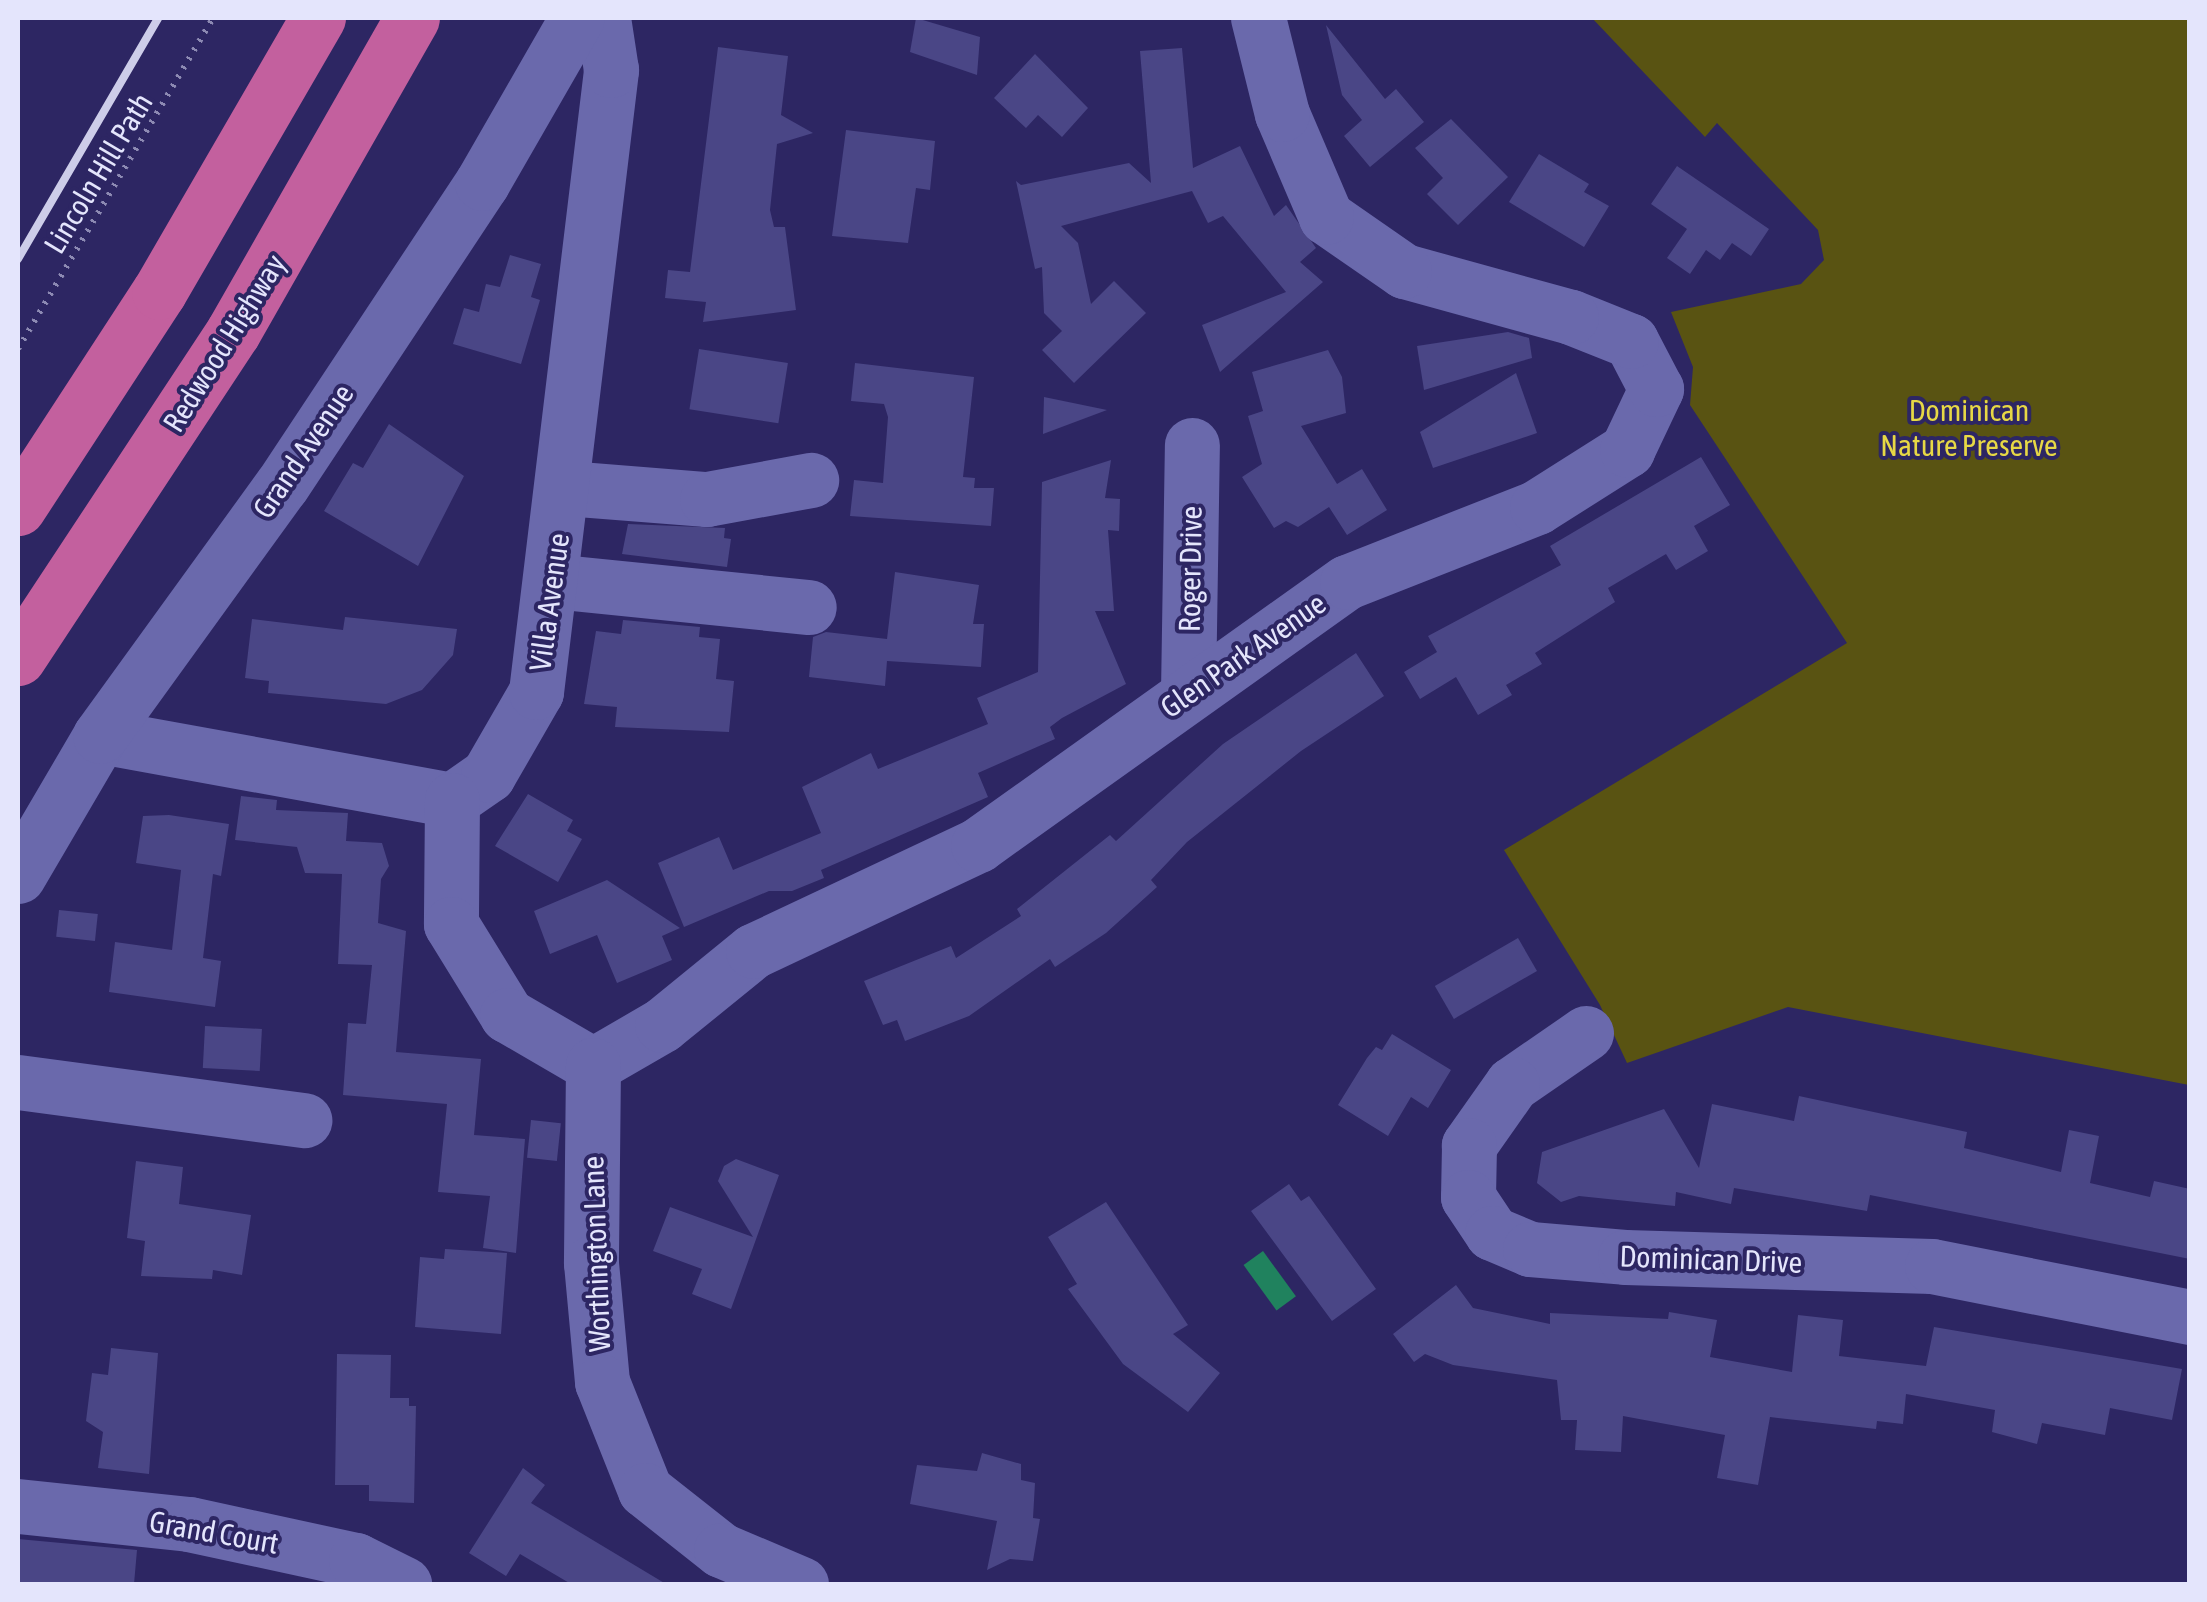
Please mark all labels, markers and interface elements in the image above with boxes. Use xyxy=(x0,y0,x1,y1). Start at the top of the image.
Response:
street label: Lincoln Hill Path xyxy=(36,86,160,260)
street label: Redwood Highway xyxy=(155,248,293,438)
street label: Grand Avenue xyxy=(245,377,361,525)
park label: Dominican Nature Preserve xyxy=(1880,392,2058,462)
street label: Roger Drive xyxy=(1171,506,1209,632)
street label: Villa Avenue xyxy=(522,531,576,673)
street label: Glen Park Avenue xyxy=(1154,585,1332,725)
street label: Worthington Lane xyxy=(575,1155,617,1353)
street label: Dominican Drive xyxy=(1619,1238,1803,1280)
street label: Grand Court xyxy=(147,1503,281,1561)

